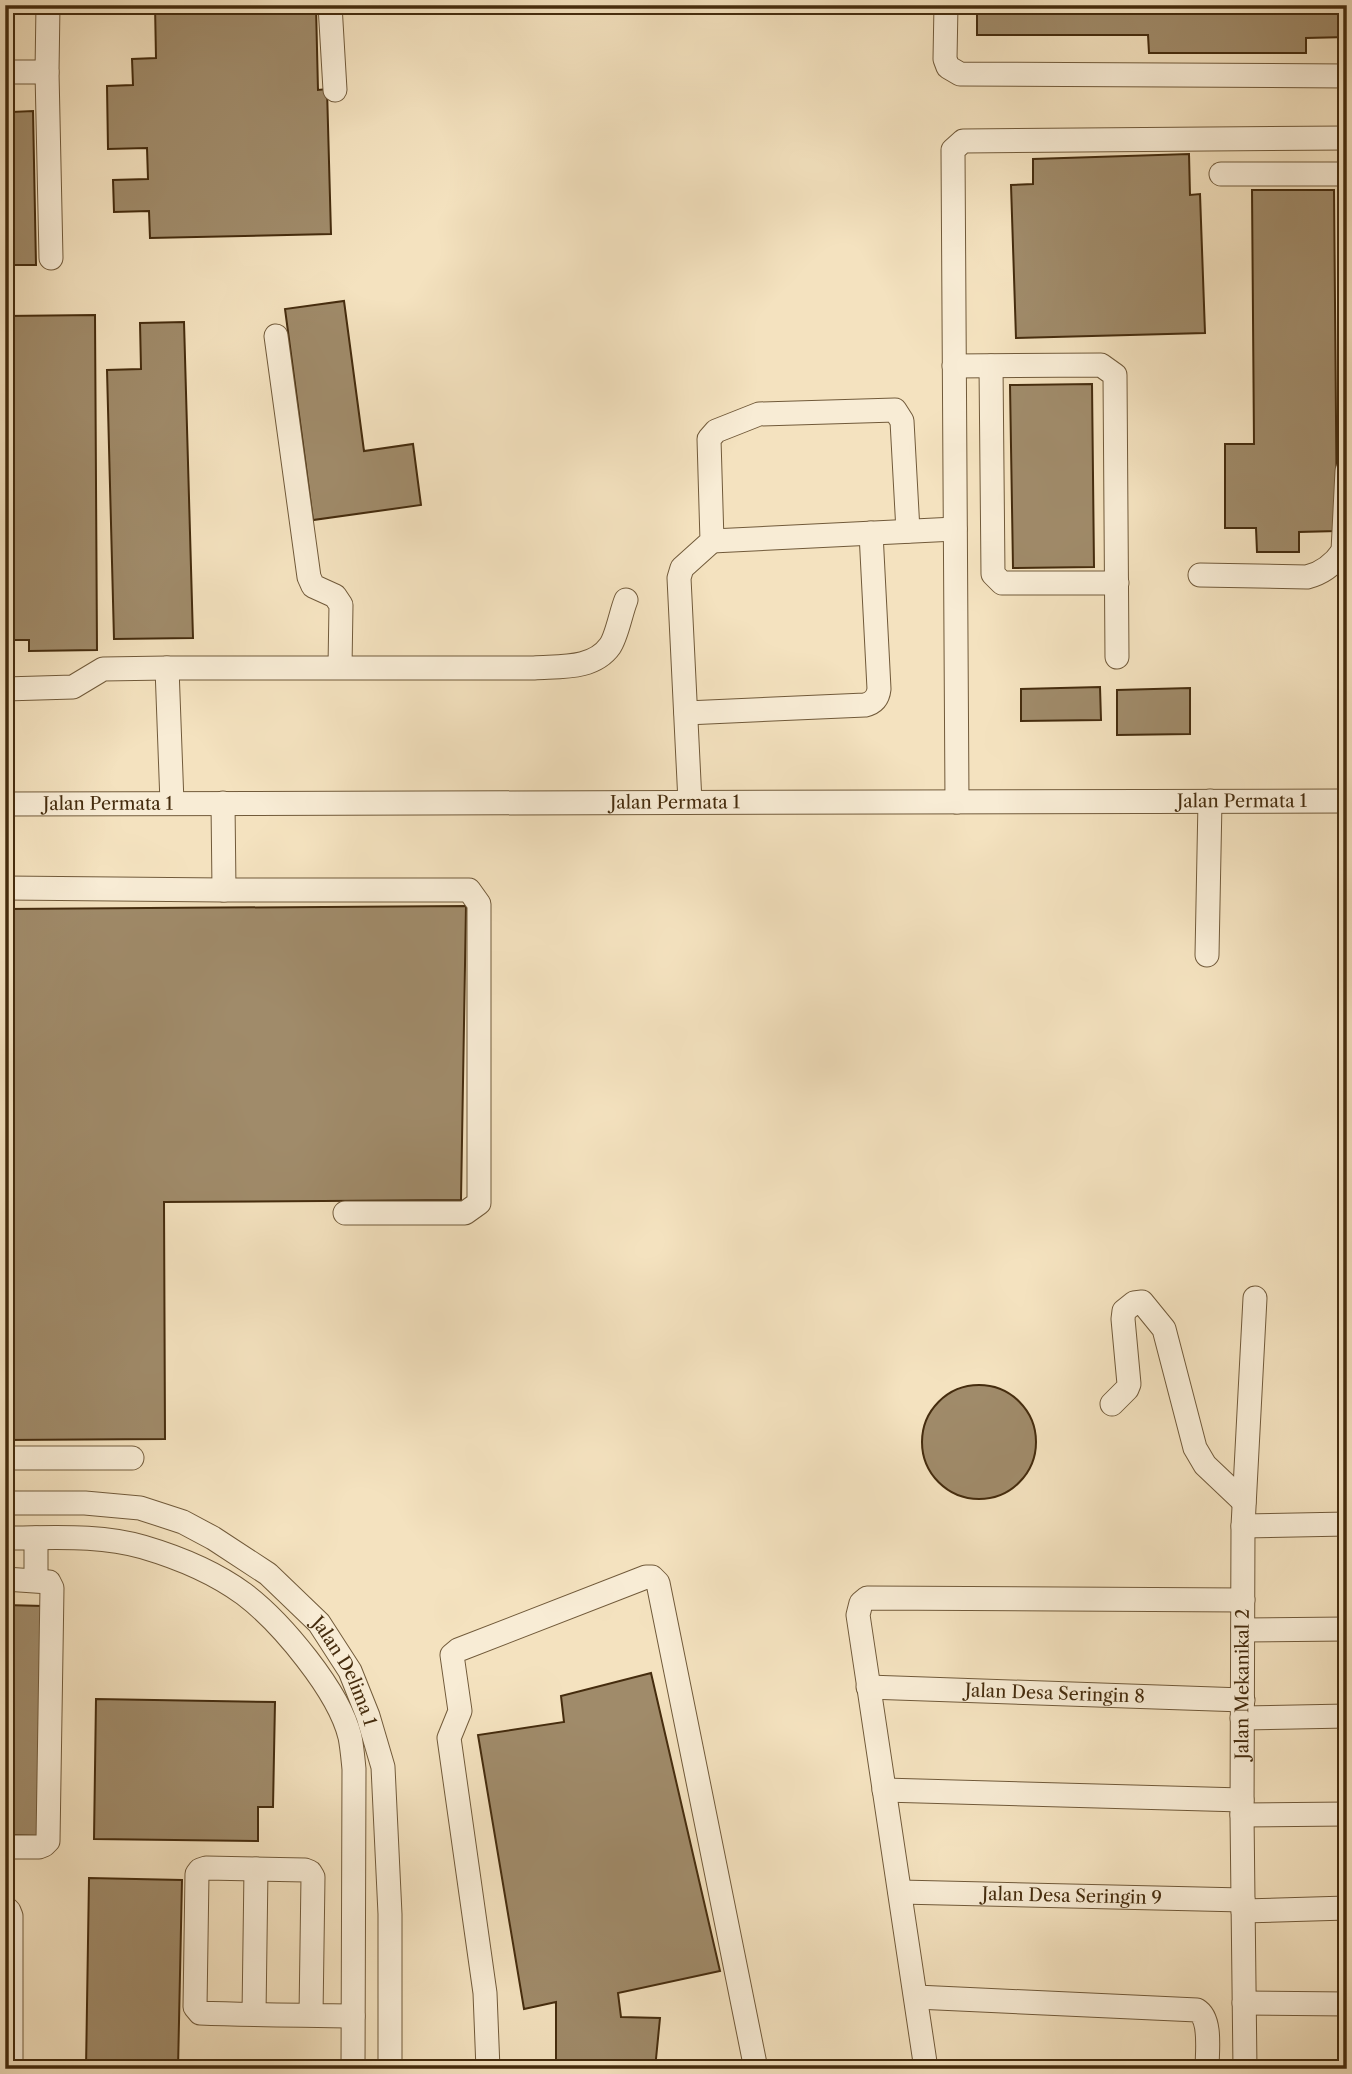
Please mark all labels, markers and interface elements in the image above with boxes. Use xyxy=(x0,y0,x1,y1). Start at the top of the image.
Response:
street label: Jalan Permata 1 xyxy=(1174,790,1307,812)
street label: Jalan Permata 1 xyxy=(607,791,740,814)
street label: Jalan Permata 1 xyxy=(40,793,173,815)
street label: Jalan Delima 1 xyxy=(305,1609,381,1729)
street label: Jalan Mekanikal 2 xyxy=(1231,1609,1254,1762)
street label: Jalan Desa Seringin 8 xyxy=(961,1679,1145,1708)
street label: Jalan Desa Seringin 9 xyxy=(979,1883,1162,1909)

